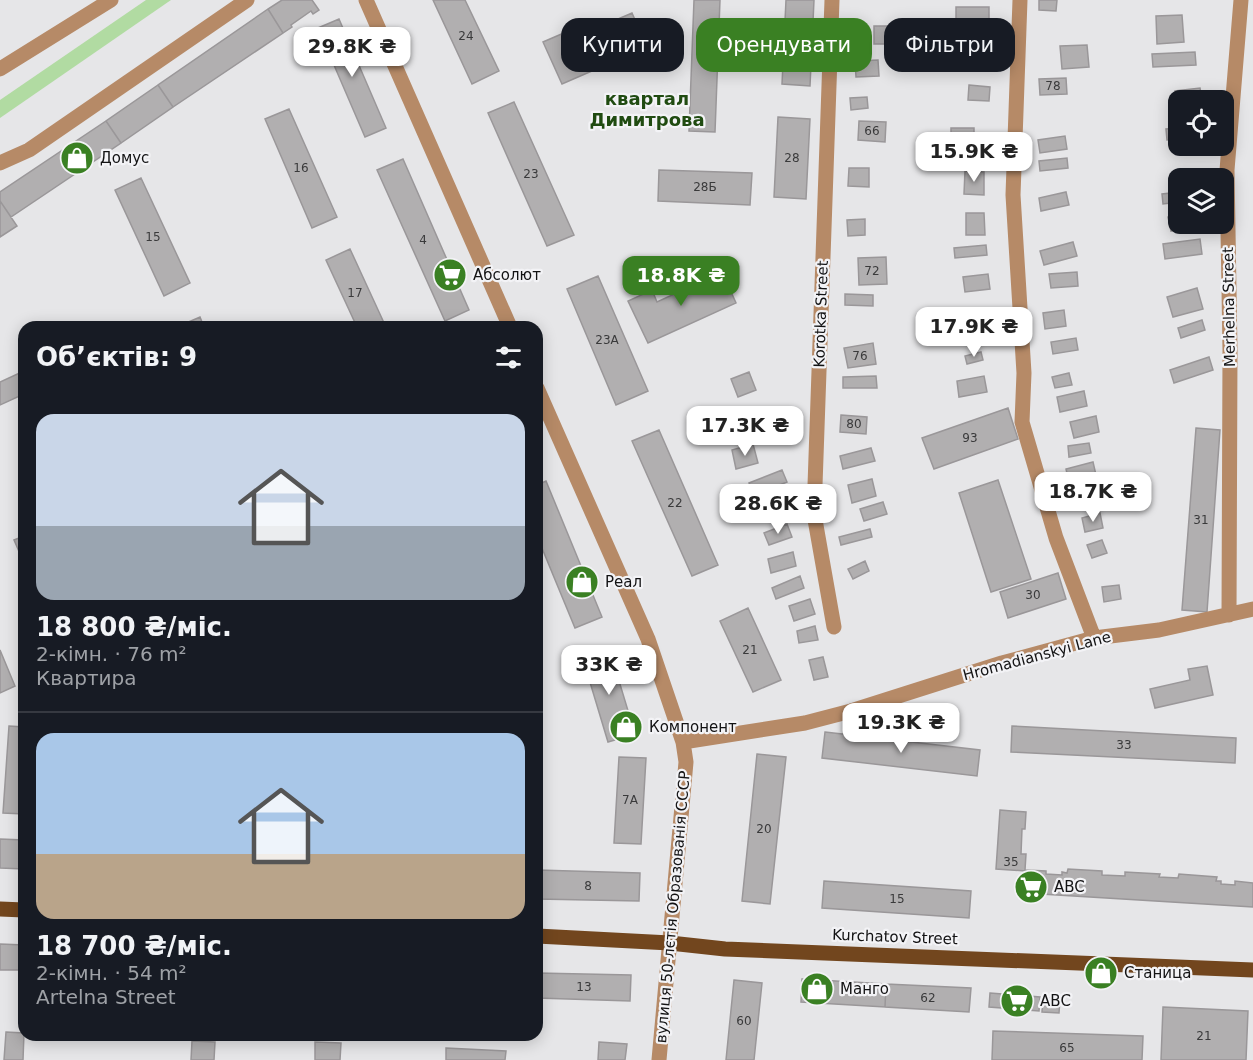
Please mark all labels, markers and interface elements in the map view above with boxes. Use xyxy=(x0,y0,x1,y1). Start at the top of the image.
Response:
chip: Купити xyxy=(561,18,684,72)
chip: Орендувати xyxy=(696,18,872,72)
chip: Фільтри xyxy=(884,18,1015,72)
pin: 29.8K ₴ xyxy=(297,27,407,78)
house number: 24 xyxy=(458,29,474,43)
text: 29.8K ₴ xyxy=(308,34,397,58)
house number: 78 xyxy=(1045,79,1061,93)
district label: квартал Димитрова xyxy=(589,88,705,130)
map controls xyxy=(1168,90,1234,234)
button: locate xyxy=(1168,90,1234,156)
house number: 66 xyxy=(864,124,880,138)
pin: 15.9K ₴ xyxy=(919,132,1029,183)
text: 15.9K ₴ xyxy=(930,139,1019,163)
shop icon: Домус xyxy=(59,140,95,176)
place label: Домус xyxy=(100,149,149,167)
house number: 28 xyxy=(784,151,800,165)
house number: 16 xyxy=(293,161,309,175)
house number: 23 xyxy=(523,167,539,181)
button: layers xyxy=(1168,168,1234,234)
house number: 28Б xyxy=(693,180,717,194)
house number: 15 xyxy=(145,230,161,244)
house number: 4 xyxy=(419,233,427,247)
street label: Merhelna Street xyxy=(1219,247,1239,367)
pin: 18.8K ₴ xyxy=(626,256,736,307)
supermarket icon: Абсолют xyxy=(432,257,468,293)
street label: Korotka Street xyxy=(810,260,832,368)
text: 18.8K ₴ xyxy=(637,263,726,287)
house number: 72 xyxy=(864,264,880,278)
place label: Абсолют xyxy=(473,266,541,284)
house number: 17 xyxy=(347,286,363,300)
pin: 17.9K ₴ xyxy=(919,307,1029,358)
text: 17.9K ₴ xyxy=(930,314,1019,338)
house number: 23А xyxy=(595,333,620,347)
icon: filters xyxy=(492,341,525,374)
text: Об’єктів: 9 xyxy=(36,342,197,372)
house number: 76 xyxy=(852,349,868,363)
pin: 17.3K ₴ xyxy=(690,406,800,457)
text: 17.3K ₴ xyxy=(701,413,790,437)
house number: 80 xyxy=(846,417,862,431)
house number: 93 xyxy=(962,431,978,445)
icon: home xyxy=(227,453,335,561)
pin: 18.7K ₴ xyxy=(1038,472,1148,523)
text: 18.7K ₴ xyxy=(1049,479,1138,503)
pin: 28.6K ₴ xyxy=(723,484,833,535)
text: 28.6K ₴ xyxy=(734,491,823,515)
house number: 22 xyxy=(667,496,683,510)
house number: 31 xyxy=(1193,513,1209,527)
shop icon: Реал xyxy=(564,564,600,600)
place label: Реал xyxy=(605,573,642,591)
house number: 30 xyxy=(1025,588,1041,602)
text: 18 800 ₴/міс. xyxy=(36,612,232,642)
street label: Hromadianskyi Lane xyxy=(961,628,1113,684)
text: 2-кімн. · 76 m² xyxy=(36,642,186,666)
house number: 21 xyxy=(742,643,758,657)
pin: 33K ₴ xyxy=(567,645,651,696)
text: 33K ₴ xyxy=(575,652,643,676)
text: Квартира xyxy=(36,666,137,690)
pin: 19.3K ₴ xyxy=(846,703,956,754)
shop icon: Компонент xyxy=(608,709,644,745)
text: 19.3K ₴ xyxy=(857,710,946,734)
place label: Компонент xyxy=(649,718,737,736)
house number: 33 xyxy=(1116,738,1132,752)
street label: вулиця 50-лєтія Образованія СССР xyxy=(652,770,694,1044)
icon: home xyxy=(227,772,335,880)
house number: 7А xyxy=(622,793,639,807)
house number: 20 xyxy=(756,822,772,836)
house number: 35 xyxy=(1003,855,1019,869)
supermarket icon: ABC xyxy=(1013,869,1049,905)
place label: ABC xyxy=(1054,878,1085,896)
house number: 8 xyxy=(584,879,592,893)
house number: 15 xyxy=(889,892,905,906)
street label: Kurchatov Street xyxy=(832,926,958,948)
text: 18 700 ₴/міс. xyxy=(36,931,232,961)
shop icon: Станица xyxy=(1083,955,1119,991)
text: 2-кімн. · 54 m² xyxy=(36,961,186,985)
place label: Станица xyxy=(1124,964,1191,982)
shop icon: Манго xyxy=(799,971,835,1007)
house number: 13 xyxy=(576,980,592,994)
place label: Манго xyxy=(840,980,889,998)
supermarket icon: АВС xyxy=(999,983,1035,1019)
text: Artelna Street xyxy=(36,985,176,1009)
house number: 62 xyxy=(920,991,936,1005)
place label: АВС xyxy=(1040,992,1071,1010)
house number: 60 xyxy=(736,1014,752,1028)
house number: 21 xyxy=(1196,1029,1212,1043)
house number: 65 xyxy=(1059,1041,1075,1055)

